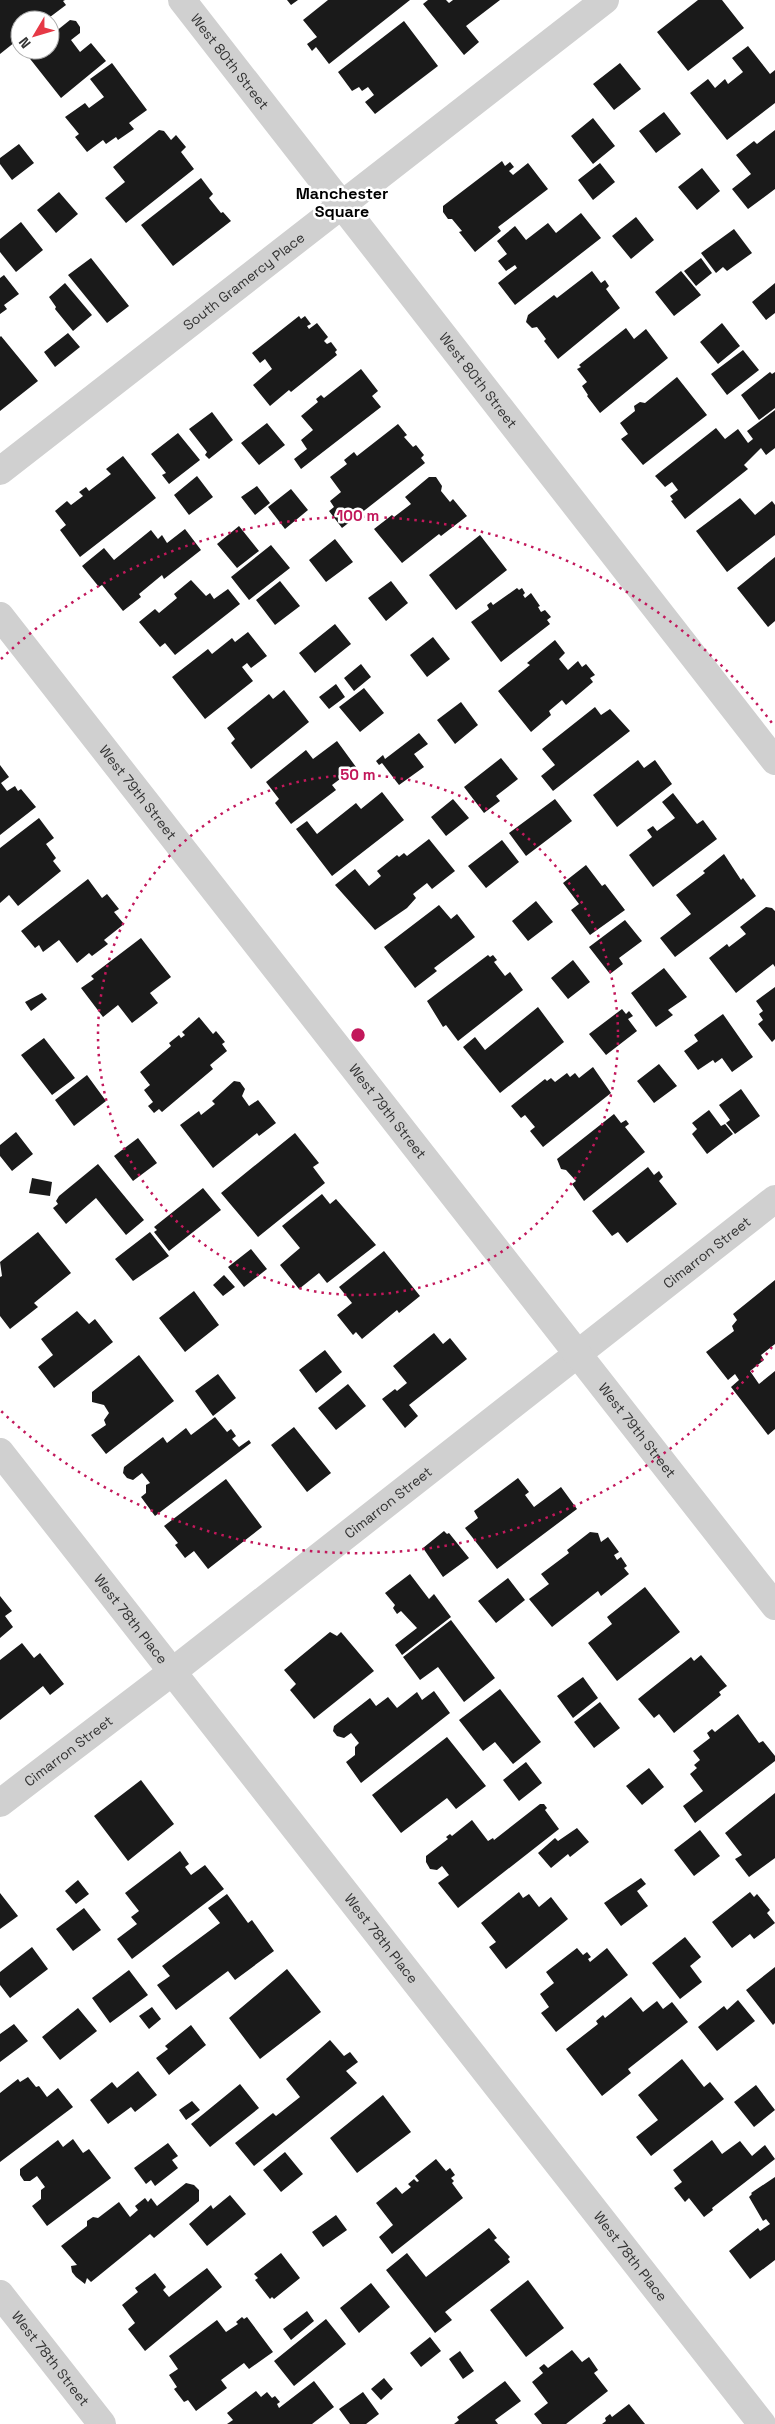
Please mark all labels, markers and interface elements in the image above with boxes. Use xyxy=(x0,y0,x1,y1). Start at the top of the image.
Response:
north arrow xyxy=(10,10,60,60)
street label: West 80th Street xyxy=(187,10,273,113)
text: N xyxy=(15,34,35,52)
district label: Manchester Square xyxy=(296,183,388,222)
street label: South Gramercy Place xyxy=(179,228,308,334)
street label: West 80th Street xyxy=(435,329,521,432)
text: 100 m xyxy=(337,506,379,525)
street label: West 79th Street xyxy=(95,741,181,843)
text: 50 m xyxy=(340,765,376,784)
centre of rings xyxy=(349,1026,367,1044)
street label: West 79th Street xyxy=(345,1060,430,1162)
street label: Cimarron Street xyxy=(659,1212,754,1292)
street label: West 79th Street xyxy=(595,1379,680,1481)
street label: Cimarron Street xyxy=(341,1462,436,1542)
street label: West 78th Place xyxy=(90,1570,172,1667)
street label: Cimarron Street xyxy=(21,1711,116,1790)
street label: West 78th Place xyxy=(340,1890,422,1987)
street label: West 78th Place xyxy=(590,2208,671,2305)
street label: West 78th Street xyxy=(8,2307,93,2410)

